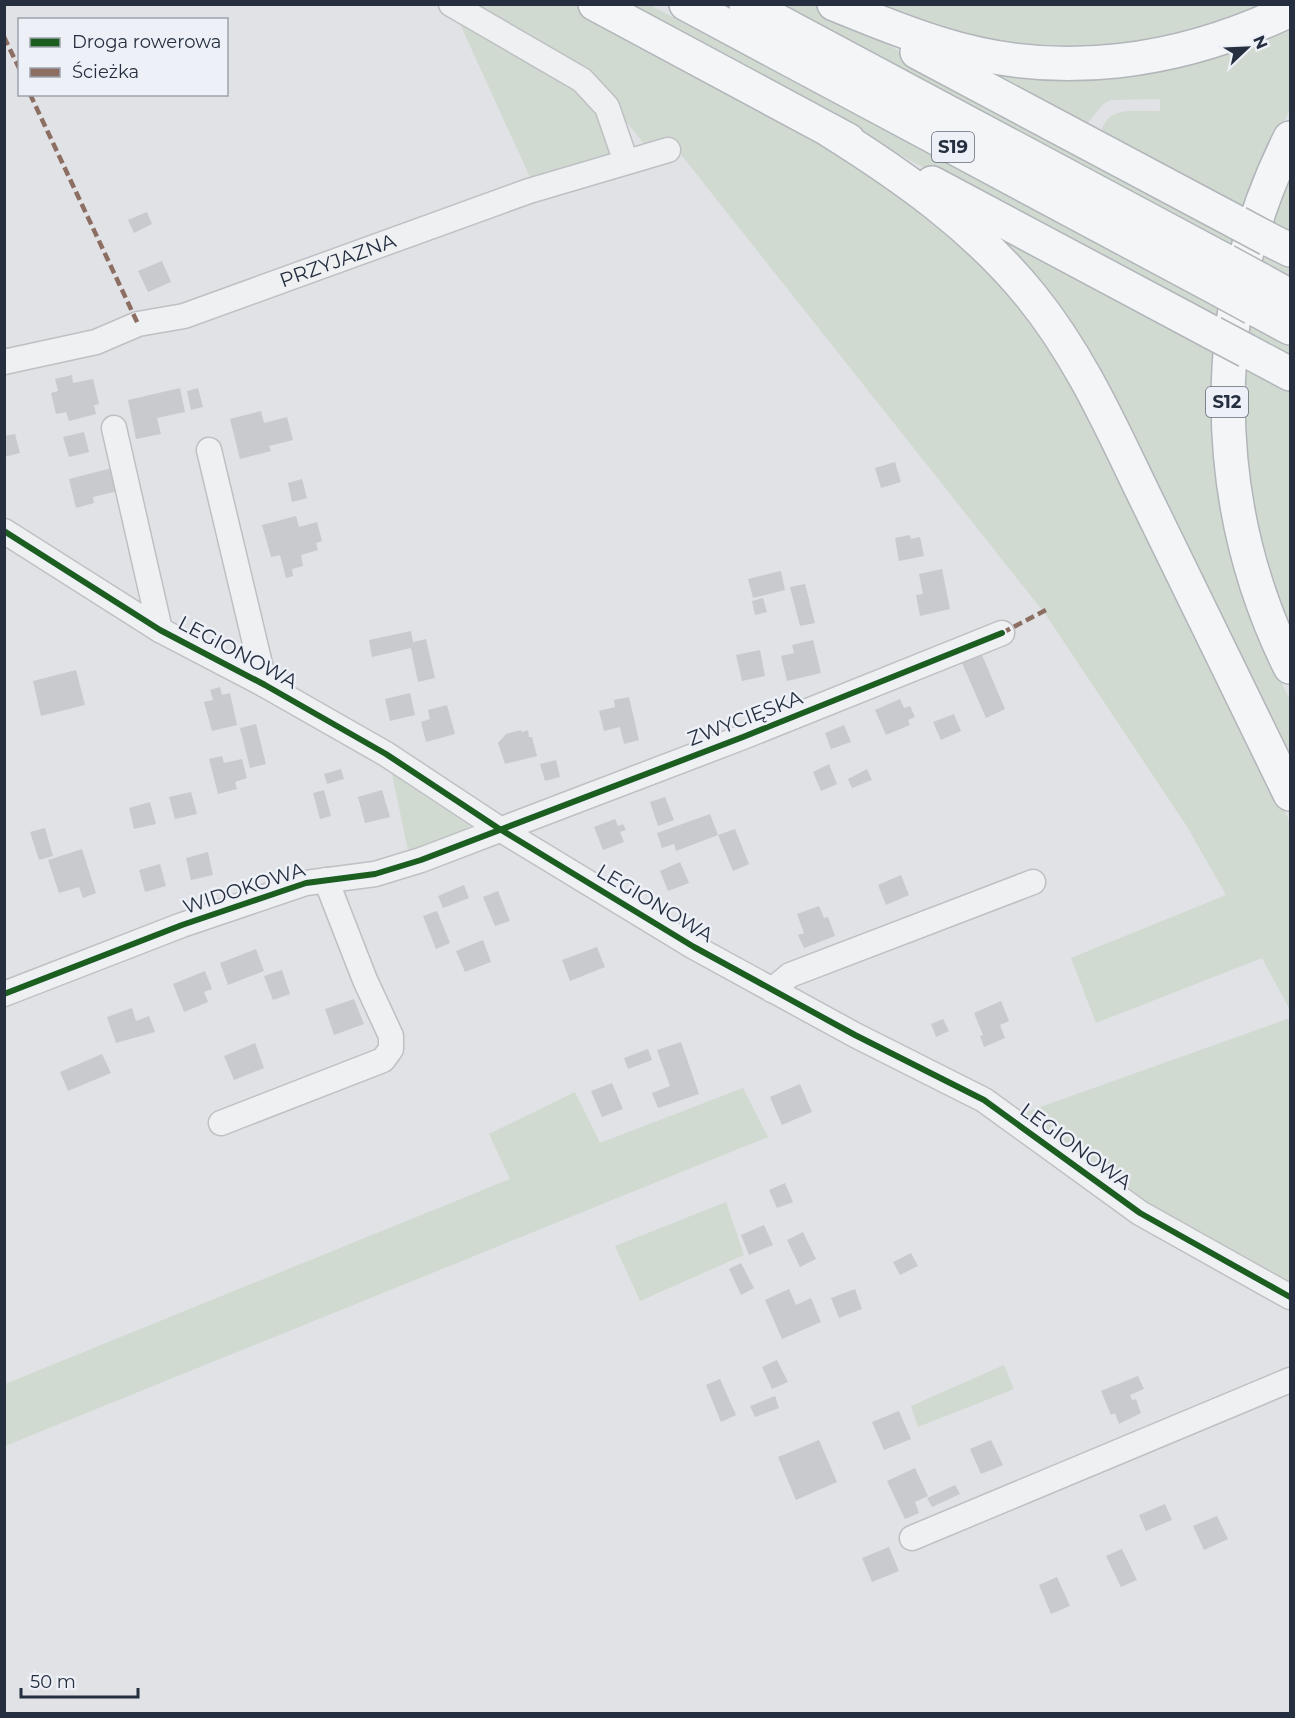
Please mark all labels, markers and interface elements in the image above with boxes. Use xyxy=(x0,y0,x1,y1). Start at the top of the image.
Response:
legend xyxy=(18,18,228,96)
north arrow xyxy=(1217,18,1277,78)
text: Droga rowerowa xyxy=(72,31,221,53)
text: N xyxy=(1249,33,1272,52)
text: Ścieżka xyxy=(72,61,139,83)
road number: S19 xyxy=(932,132,974,162)
street label: PRZYJAZNA xyxy=(276,228,400,292)
road number: S12 xyxy=(1206,387,1248,417)
street label: LEGIONOWA xyxy=(174,610,302,694)
street label: ZWYCIĘSKA xyxy=(684,685,806,751)
street label: WIDOKOWA xyxy=(180,857,309,919)
street label: LEGIONOWA xyxy=(592,859,718,948)
street label: LEGIONOWA xyxy=(1016,1098,1137,1195)
scale bar xyxy=(21,1661,138,1699)
text: 50 m xyxy=(30,1671,76,1693)

